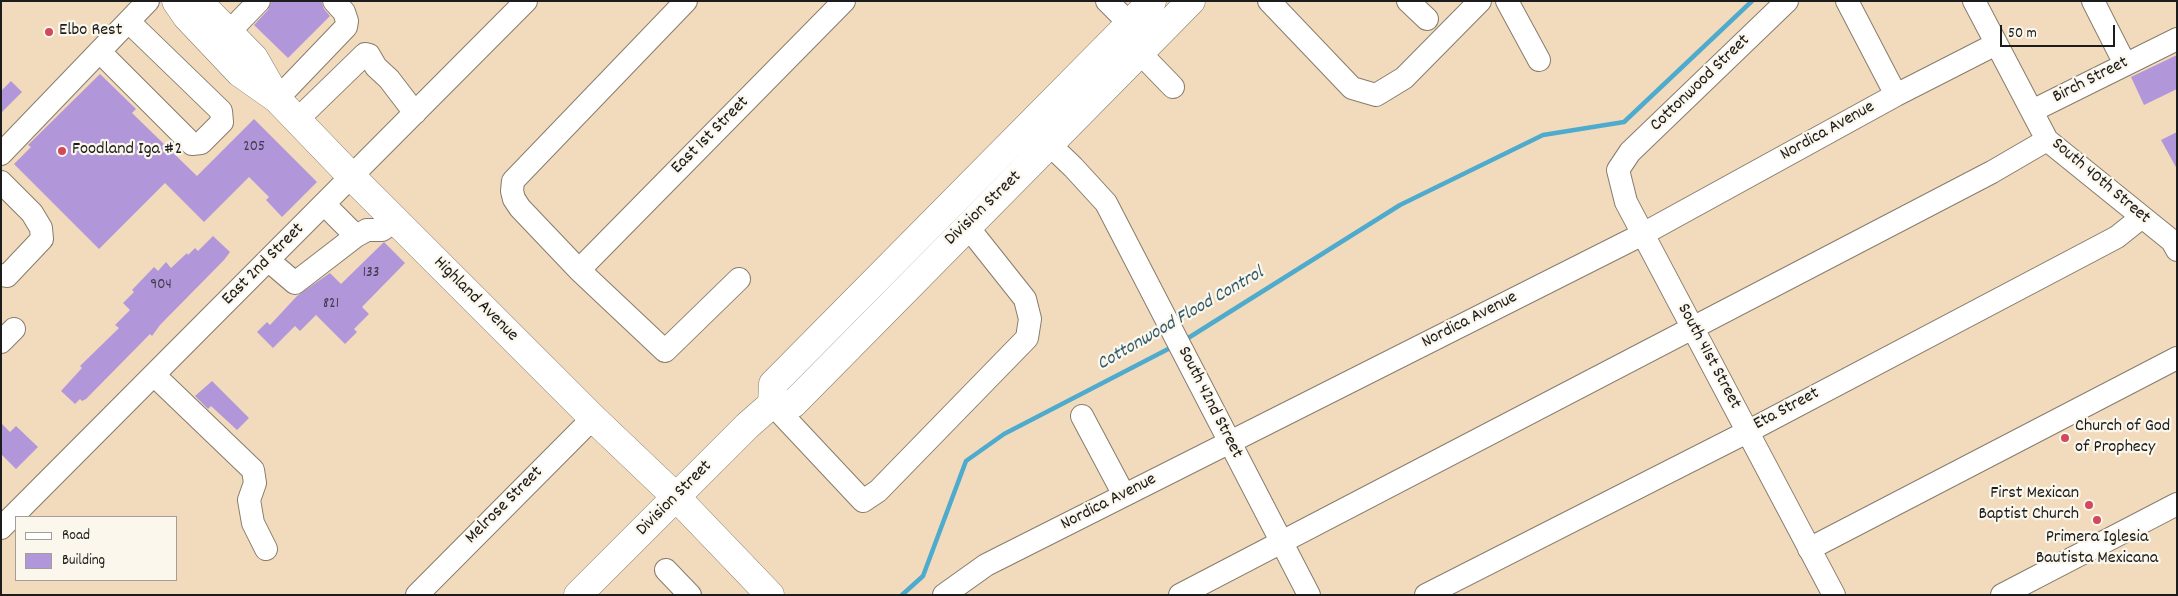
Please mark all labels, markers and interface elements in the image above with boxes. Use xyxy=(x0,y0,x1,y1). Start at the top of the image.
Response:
scale bar xyxy=(2003,15,2118,47)
place label: Elbo Rest xyxy=(59,21,122,43)
text: 50 m xyxy=(2008,23,2037,45)
marker: Elbo Rest xyxy=(43,26,55,38)
street label: Cottonwood Street xyxy=(1647,31,1755,137)
street label: Birch Street xyxy=(2050,53,2132,109)
street label: East 1st Street xyxy=(668,93,754,179)
street label: Nordica Avenue xyxy=(1777,97,1879,167)
street label: South 40th Street xyxy=(2046,134,2154,230)
house number: 205 xyxy=(243,139,265,157)
place label: Foodland Iga #2 xyxy=(72,140,182,162)
marker: Foodland Iga #2 xyxy=(56,145,68,157)
street label: Division Street xyxy=(941,167,1027,251)
street label: East 2nd Street xyxy=(218,219,310,311)
street label: Highland Avenue xyxy=(428,253,522,347)
water label: Cottonwood Flood Control xyxy=(1094,263,1268,377)
house number: 133 xyxy=(363,265,379,283)
house number: 904 xyxy=(150,277,172,295)
street label: Nordica Avenue xyxy=(1419,288,1521,354)
house number: 821 xyxy=(323,296,339,314)
street label: South 41st Street xyxy=(1671,301,1745,413)
street label: South 42nd Street xyxy=(1172,343,1246,463)
street label: Eta Street xyxy=(1751,384,1823,436)
place label: Church of God of Prophecy xyxy=(2075,417,2170,459)
marker: Church of God of Prophecy xyxy=(2059,432,2071,444)
street label: Division Street xyxy=(633,457,717,541)
street label: Melrose Street xyxy=(462,463,548,549)
street label: Nordica Avenue xyxy=(1058,470,1160,536)
place label: First Mexican Baptist Church xyxy=(1978,484,2079,526)
marker: First Mexican Baptist Church xyxy=(2083,499,2095,511)
marker: Primera Iglesia Bautista Mexicana xyxy=(2091,514,2103,526)
legend xyxy=(15,516,178,581)
text: Road xyxy=(62,525,90,547)
place label: Primera Iglesia Bautista Mexicana xyxy=(2036,528,2158,570)
text: Building xyxy=(62,550,105,572)

